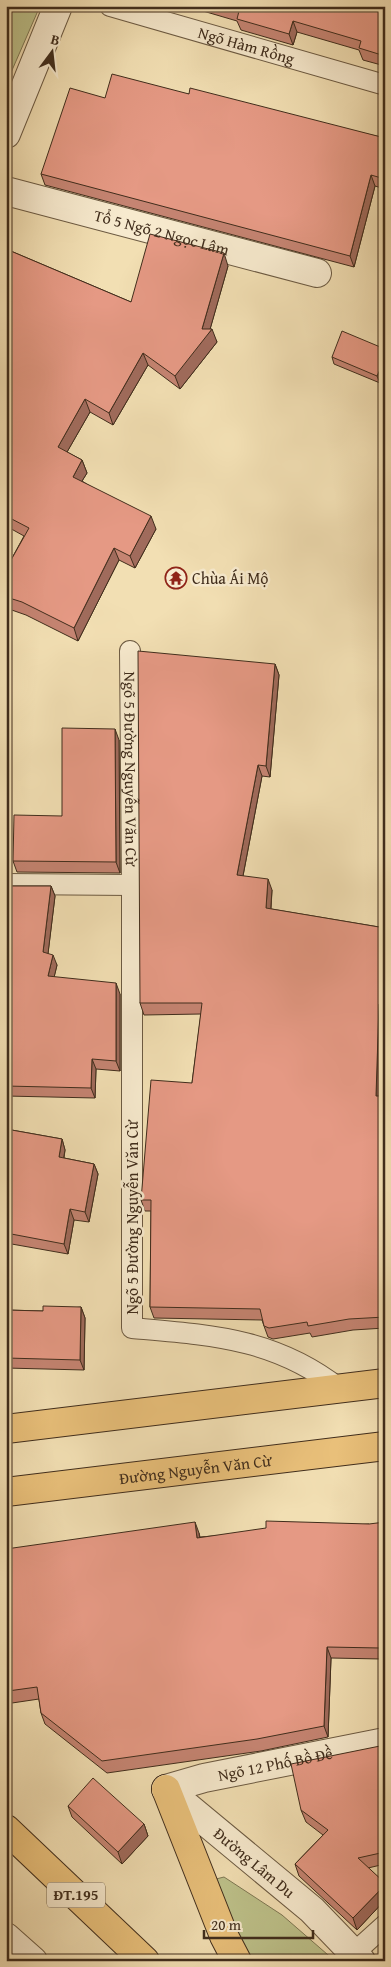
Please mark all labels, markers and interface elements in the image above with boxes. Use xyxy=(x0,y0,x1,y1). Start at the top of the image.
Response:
street label: Ngõ Hàm Rồng xyxy=(195,20,298,70)
north arrow xyxy=(28,28,78,78)
text: B xyxy=(49,29,62,50)
street label: Tổ 5 Ngõ 2 Ngọc Lâm xyxy=(91,203,232,261)
temple icon: Chùa Ái Mộ xyxy=(164,566,188,590)
place label: Chùa Ái Mộ xyxy=(192,566,268,590)
street label: Ngõ 5 Đường Nguyễn Văn Cừ xyxy=(118,671,144,868)
street label: Ngõ 5 Đường Nguyễn Văn Cừ xyxy=(120,1119,144,1315)
street label: Đường Nguyễn Văn Cừ xyxy=(118,1448,274,1490)
street label: Ngõ 12 Phố Bồ Đề xyxy=(216,1741,334,1787)
street label: Đường Lâm Du xyxy=(209,1821,301,1904)
road number: ĐT.195 xyxy=(47,1882,105,1908)
scale bar xyxy=(204,1907,312,1939)
text: 20 m xyxy=(211,1914,242,1935)

